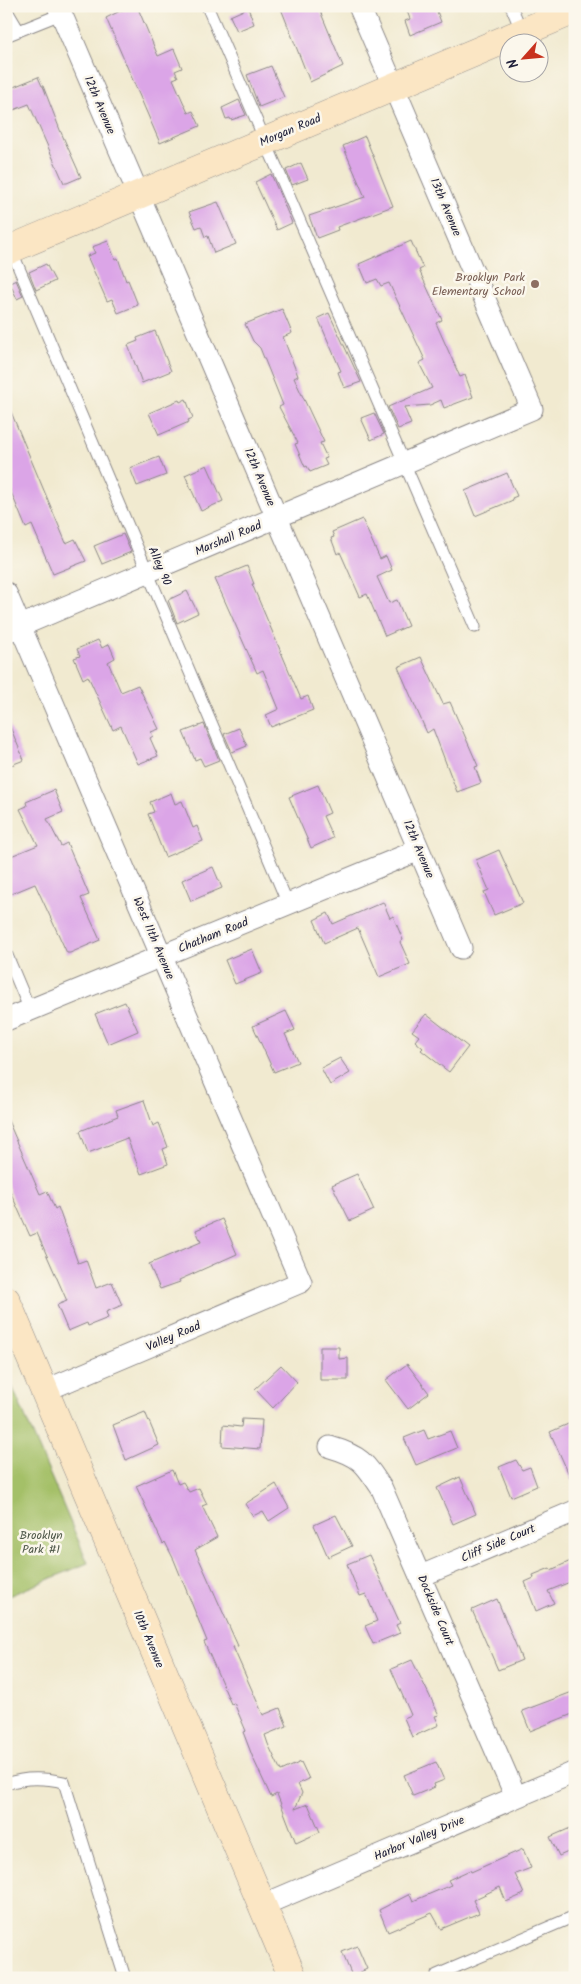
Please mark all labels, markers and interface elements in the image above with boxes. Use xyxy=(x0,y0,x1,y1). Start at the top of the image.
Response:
north arrow xyxy=(498,32,548,82)
text: N xyxy=(501,54,525,72)
street label: 12th Avenue xyxy=(79,73,121,138)
street label: Morgan Road xyxy=(256,109,325,152)
street label: 13th Avenue xyxy=(425,175,467,240)
place label: Brooklyn Park Elementary School xyxy=(432,268,525,301)
marker: Brooklyn Park Elementary School xyxy=(529,278,541,290)
street label: 12th Avenue xyxy=(239,445,281,510)
street label: Marshall Road xyxy=(192,515,266,561)
street label: Alley 90 xyxy=(143,544,176,589)
street label: 12th Avenue xyxy=(398,817,440,882)
street label: West 11th Avenue xyxy=(128,894,180,983)
street label: Chatham Road xyxy=(175,912,252,958)
street label: Valley Road xyxy=(143,1316,204,1356)
street label: Cliff Side Court xyxy=(458,1519,539,1568)
park label: Brooklyn Park #1 xyxy=(19,1526,63,1559)
street label: Dockside Court xyxy=(412,1572,459,1649)
street label: 10th Avenue xyxy=(128,1607,169,1672)
street label: Harbor Valley Drive xyxy=(371,1811,468,1866)

